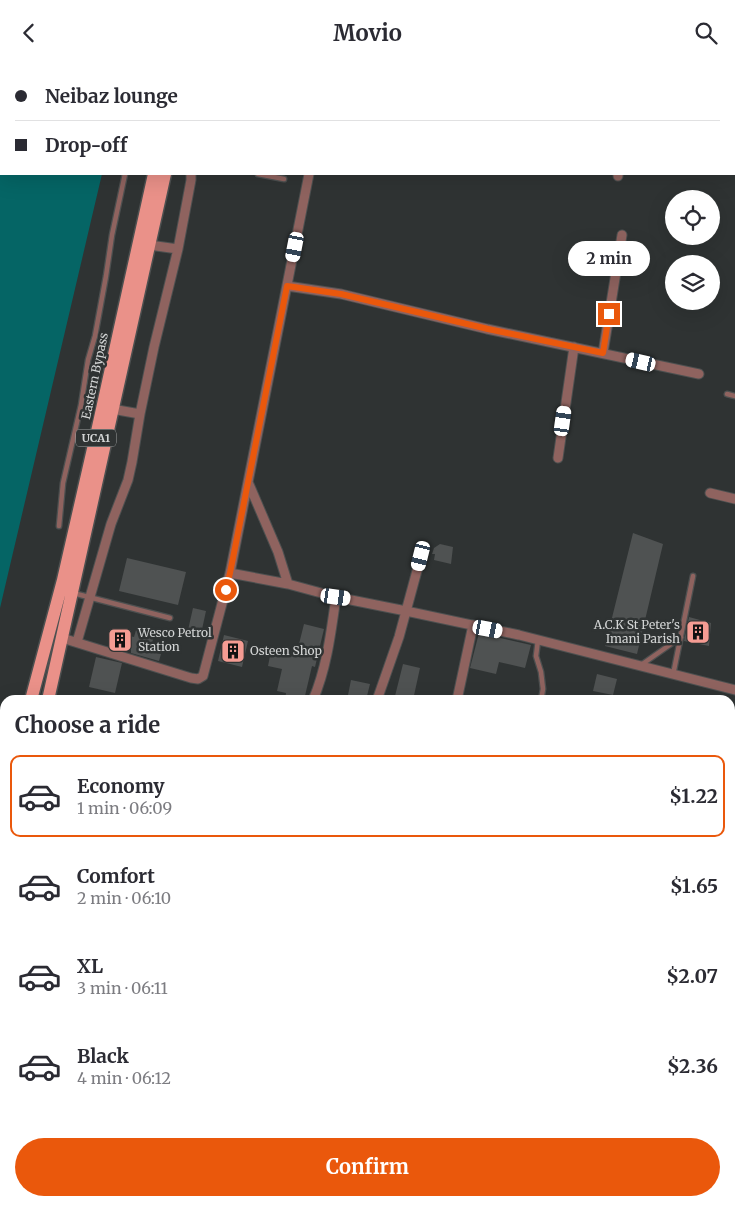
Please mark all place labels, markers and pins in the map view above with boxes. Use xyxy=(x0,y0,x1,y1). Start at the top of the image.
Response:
place label: A.C.K St Peter's Imani Parish xyxy=(593,617,680,646)
building icon: A.C.K St Peter's Imani Parish xyxy=(685,619,711,645)
place label: Wesco Petrol Station xyxy=(137,625,212,654)
building icon: Wesco Petrol Station xyxy=(107,627,133,653)
building icon: Osteen Shop xyxy=(220,638,246,664)
place label: Osteen Shop xyxy=(250,643,322,658)

